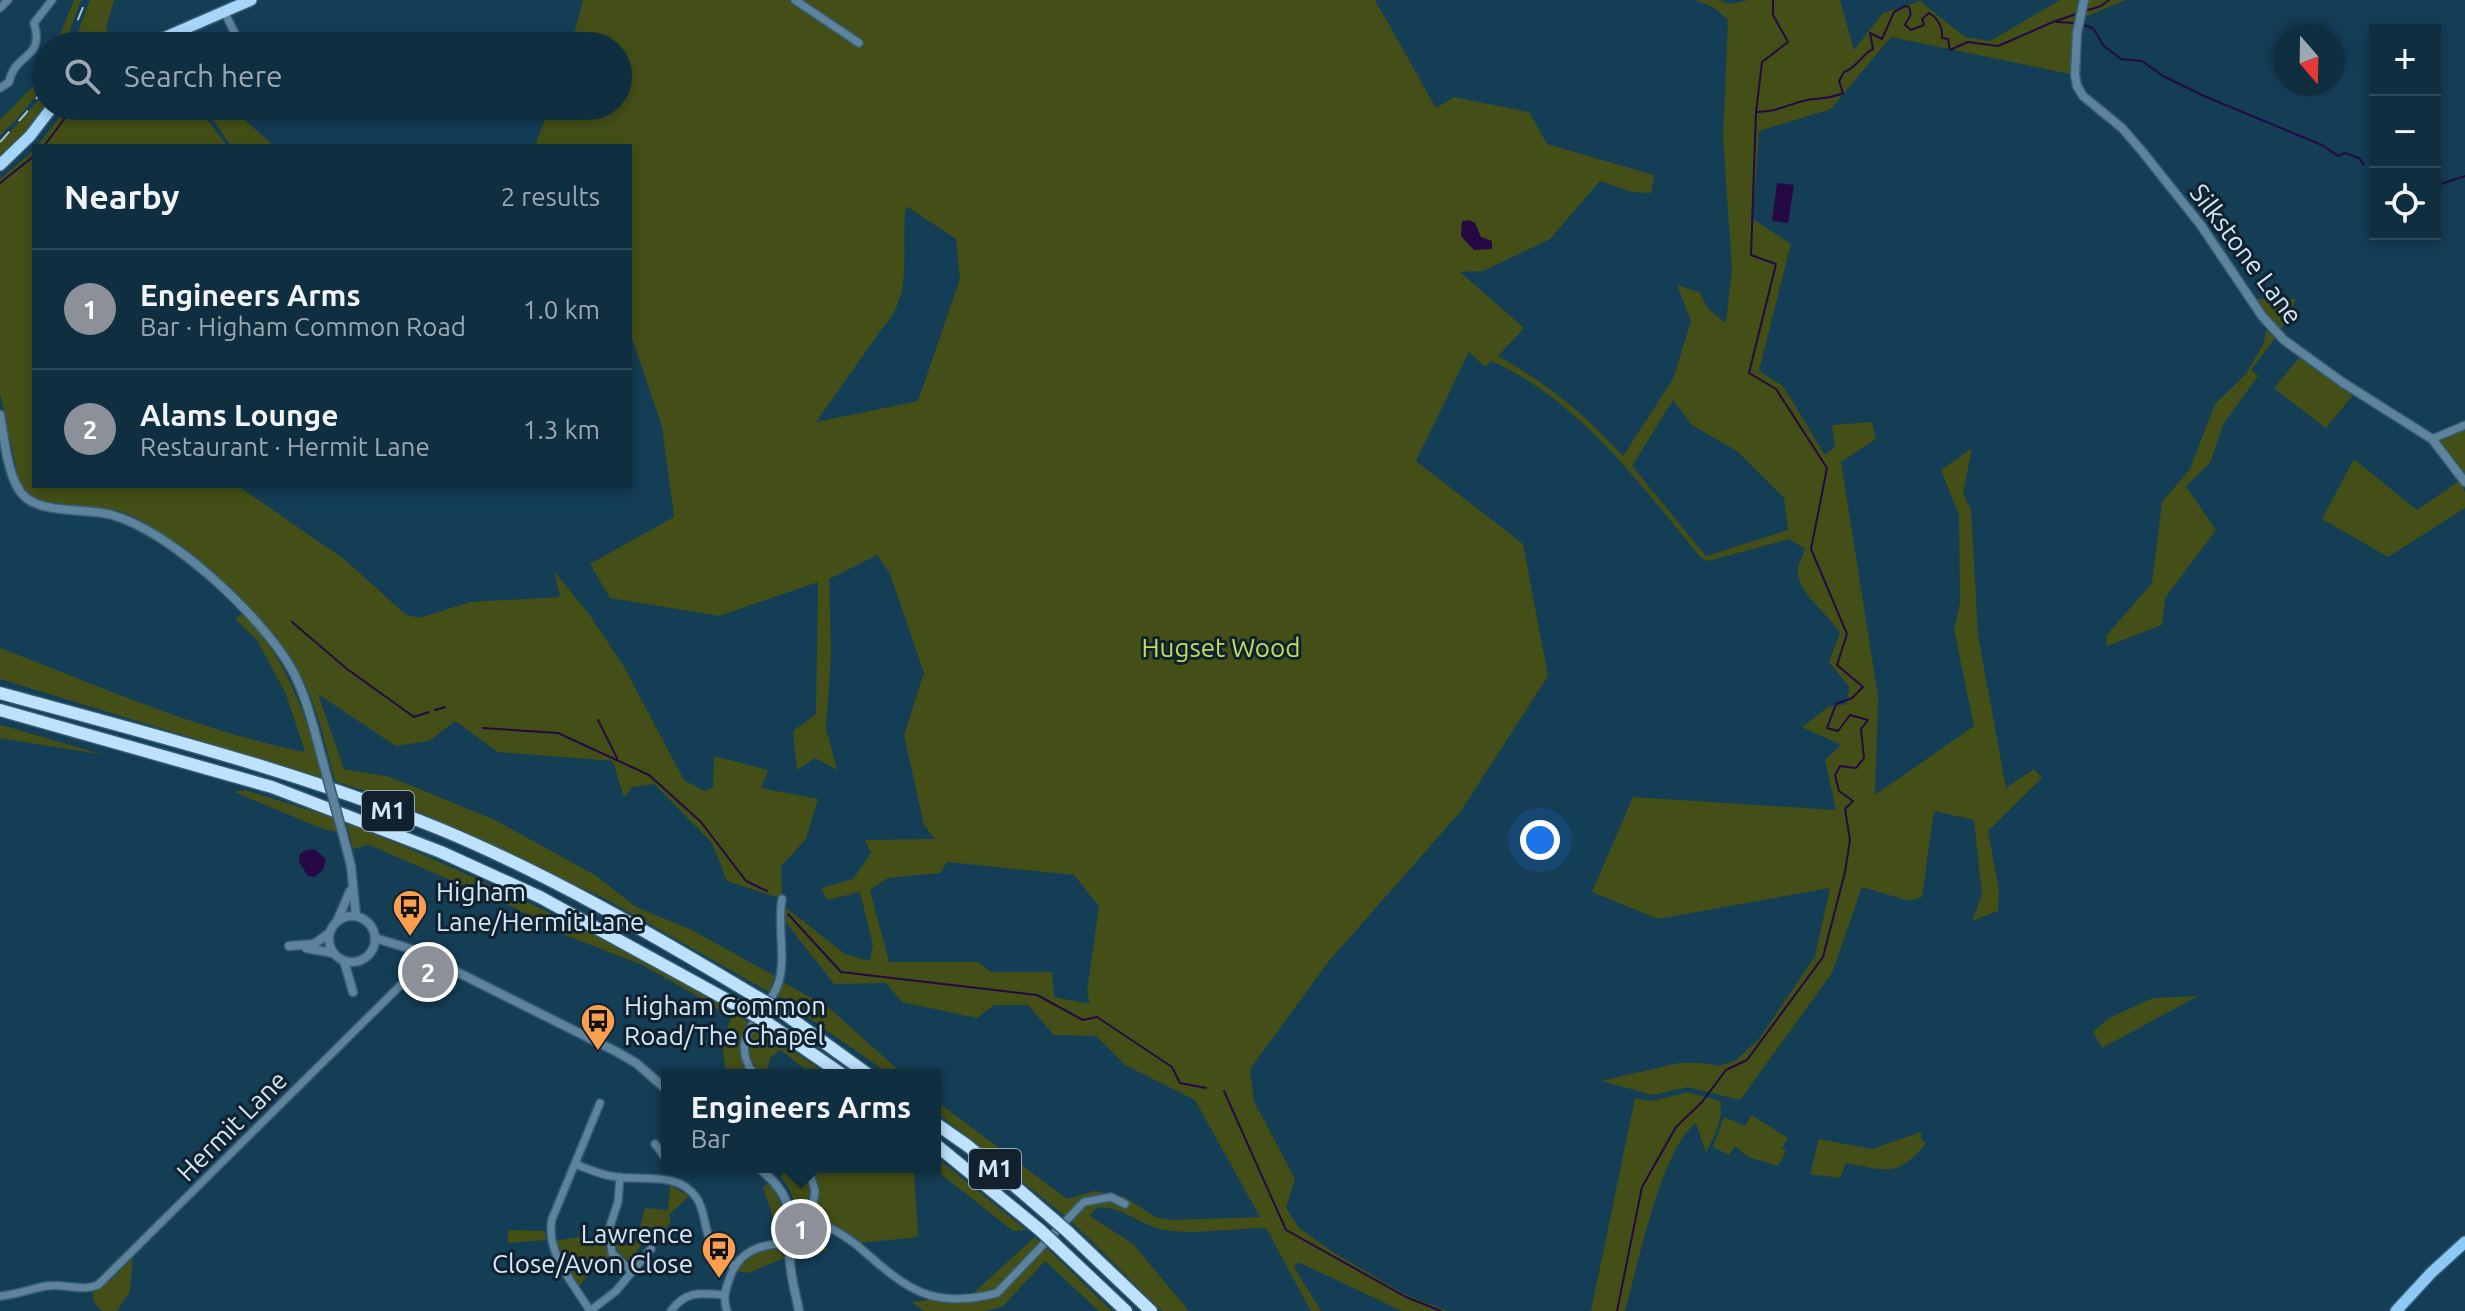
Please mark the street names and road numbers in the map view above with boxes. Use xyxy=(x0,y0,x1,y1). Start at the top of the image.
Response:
street label: Silkstone Lane xyxy=(2184,178,2308,329)
road number: M1 xyxy=(362,791,414,831)
street label: Hermit Lane xyxy=(171,1065,292,1186)
road number: M1 xyxy=(969,1149,1021,1189)

